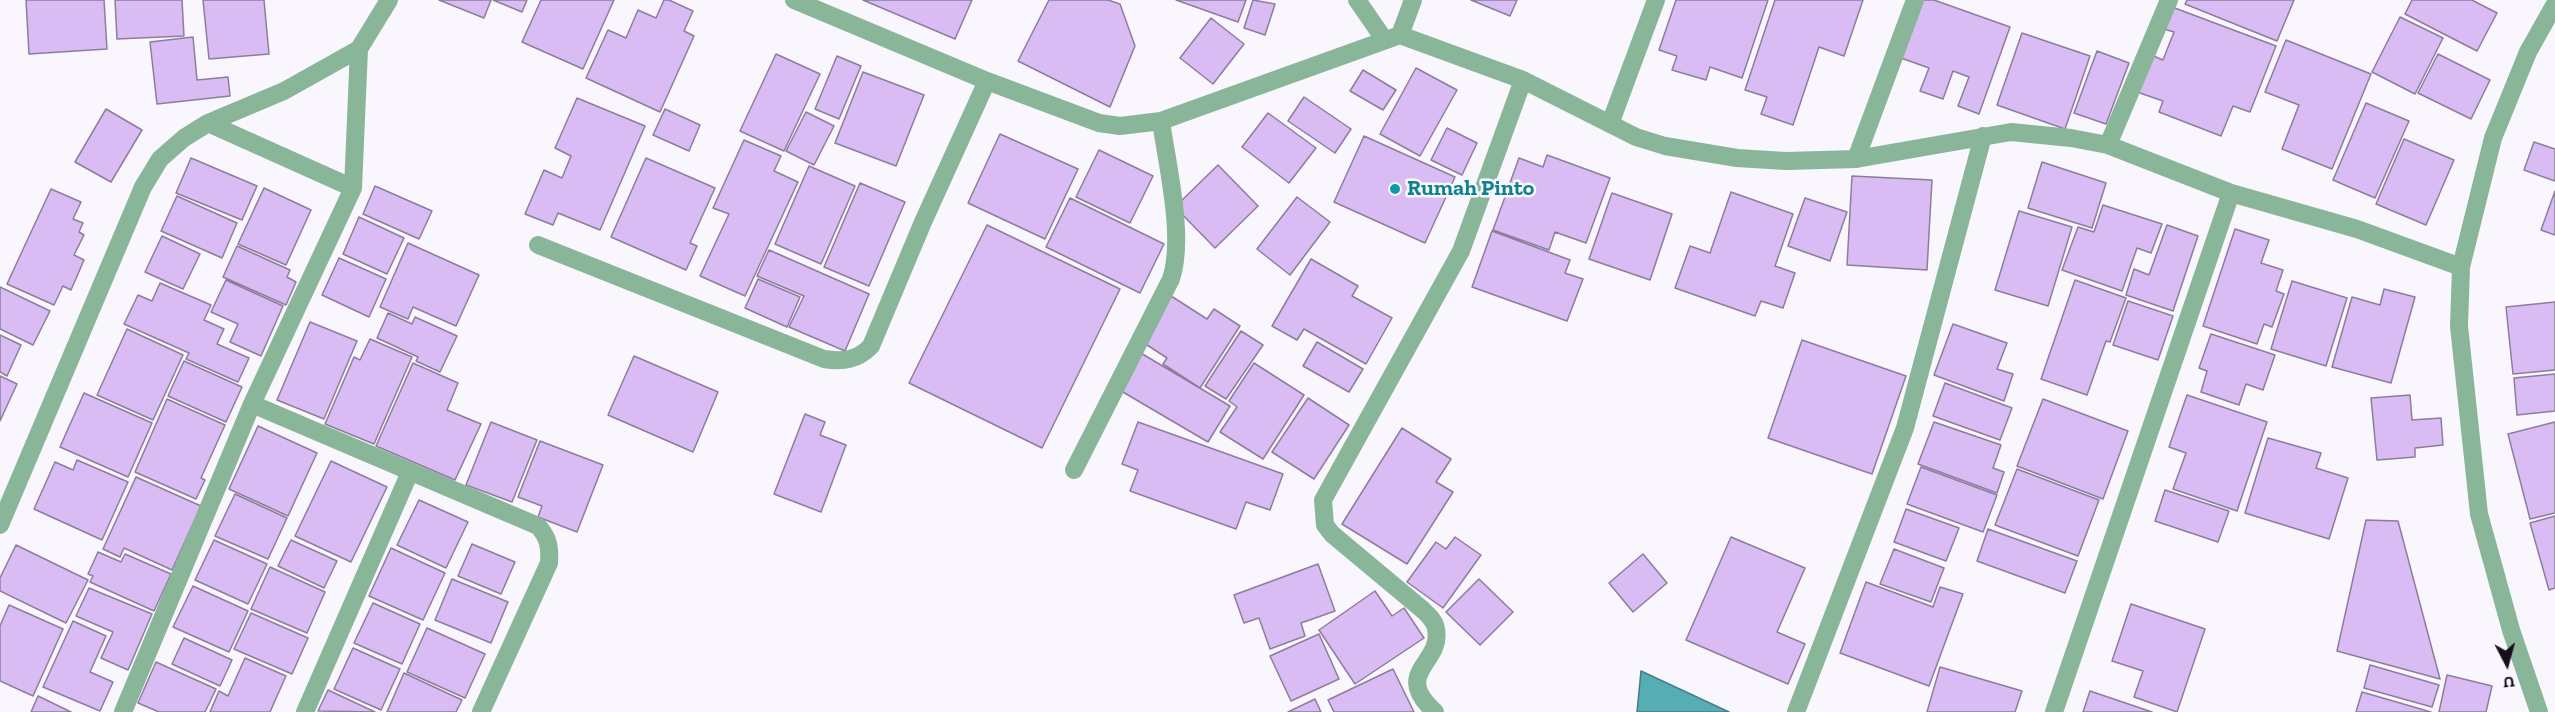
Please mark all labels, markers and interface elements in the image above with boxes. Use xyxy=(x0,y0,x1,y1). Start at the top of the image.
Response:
place label: Rumah Pinto xyxy=(1407,176,1534,202)
marker: Rumah Pinto xyxy=(1388,182,1402,196)
north arrow xyxy=(2477,634,2537,694)
text: U xyxy=(2502,672,2516,692)

